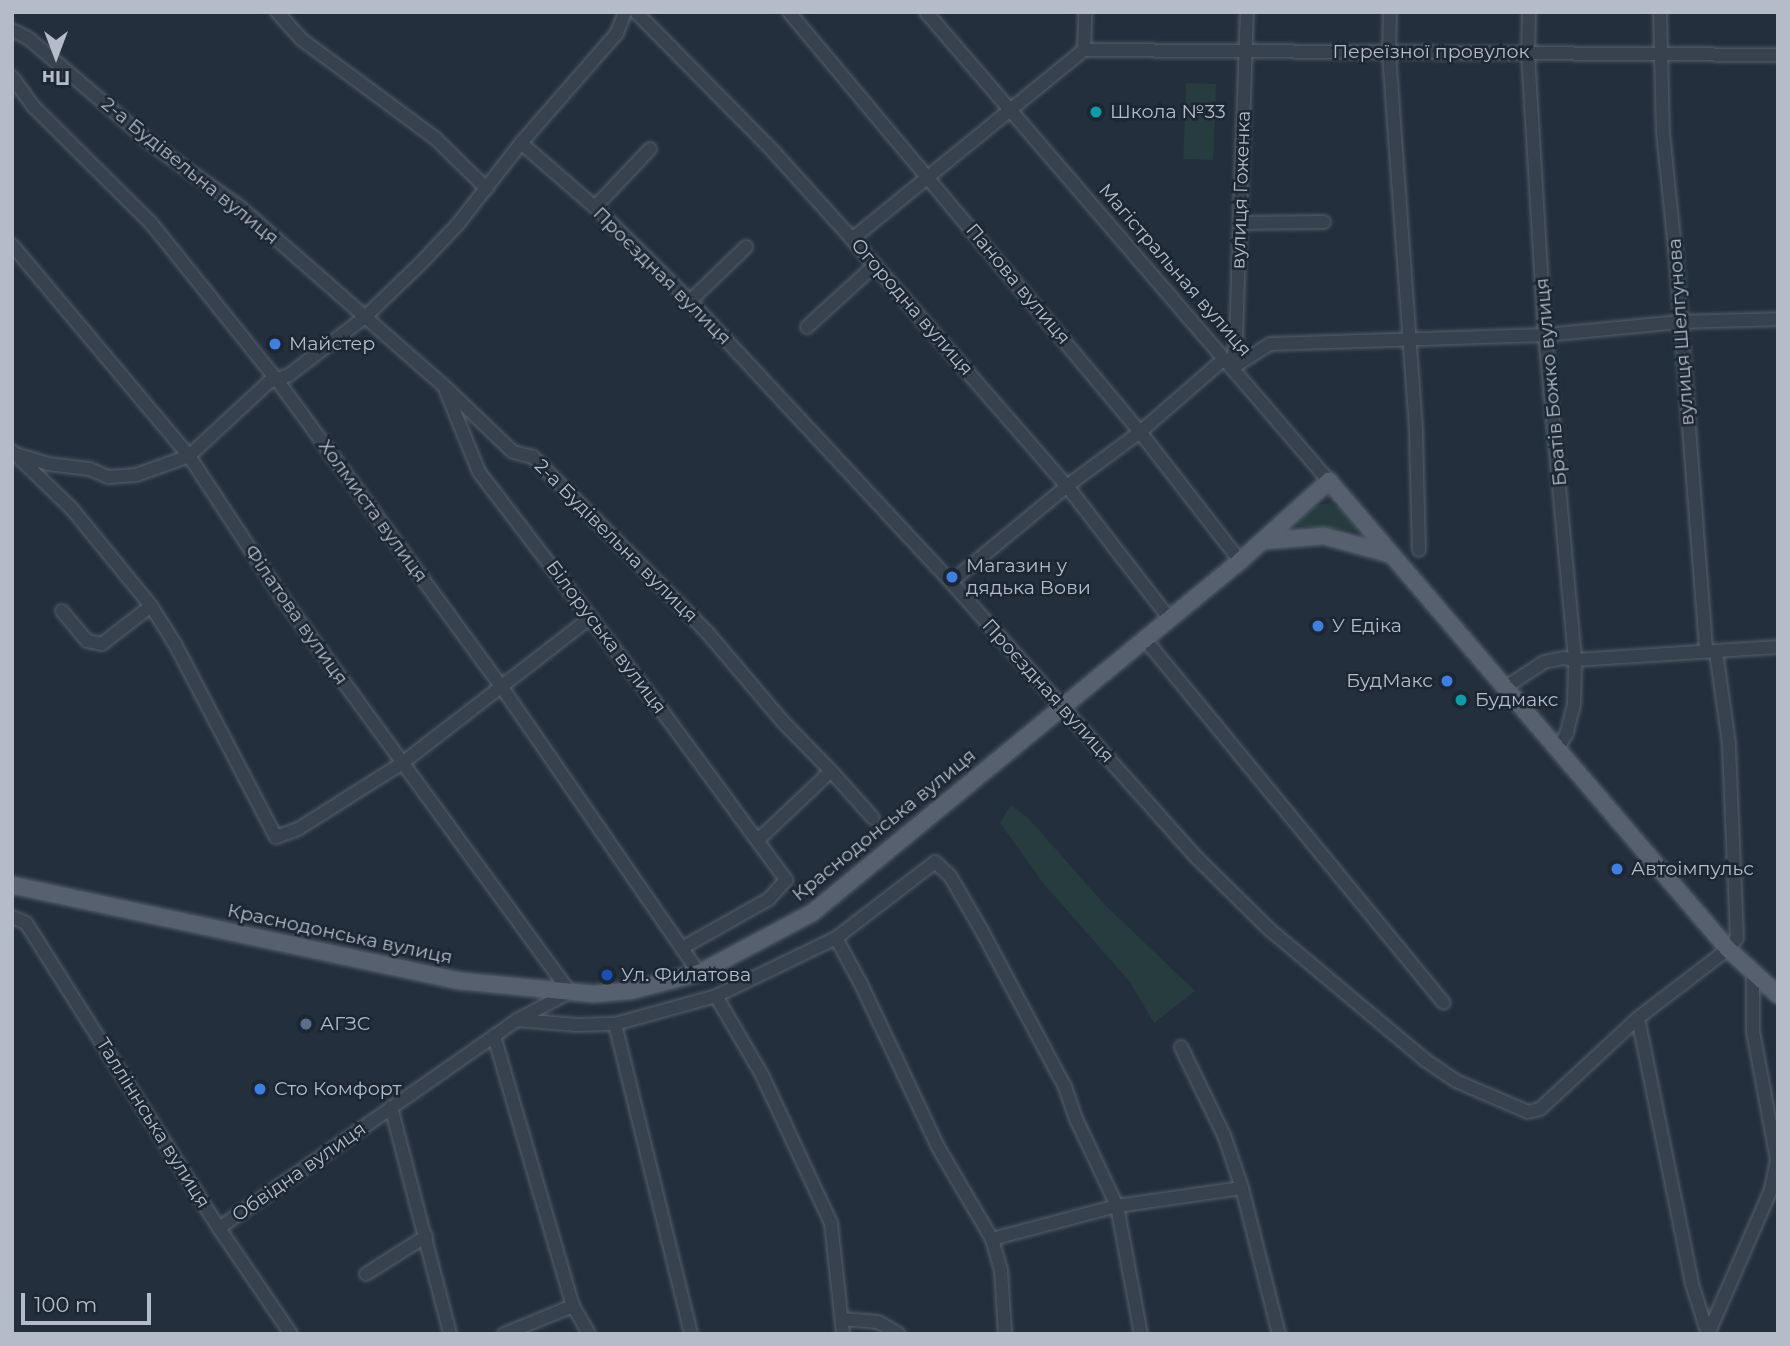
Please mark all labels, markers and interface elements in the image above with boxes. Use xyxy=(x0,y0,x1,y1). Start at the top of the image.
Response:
north arrow xyxy=(21,21,91,91)
street label: Переїзної провулок xyxy=(1332,41,1530,63)
text: Пн xyxy=(42,66,70,89)
street label: 2-а Будівельна вулиця xyxy=(97,93,283,249)
place label: Школа №33 xyxy=(1110,101,1226,123)
marker: Школа №33 xyxy=(1088,104,1104,120)
street label: вулиця Гоженка xyxy=(1227,110,1255,270)
street label: Магістральная вулиця xyxy=(1094,179,1256,361)
street label: Проєздная вулиця xyxy=(588,202,736,350)
street label: Панова вулиця xyxy=(961,219,1075,349)
street label: Огородна вулиця xyxy=(846,234,978,380)
street label: вулиця Шелгунова xyxy=(1663,238,1699,426)
street label: Братів Божко вулиця xyxy=(1531,277,1571,487)
place label: Майстер xyxy=(289,333,375,355)
marker: Майстер xyxy=(267,336,283,352)
street label: Холмиста вулиця xyxy=(314,435,432,587)
street label: 2-а Будівельна вулиця xyxy=(530,455,702,627)
street label: Філатова вулиця xyxy=(239,541,353,689)
place label: Магазин у дядька Вови xyxy=(966,555,1091,599)
street label: Білоруська вулиця xyxy=(541,556,671,718)
marker: Магазин у дядька Вови xyxy=(944,569,960,585)
street label: Проєздная вулиця xyxy=(977,614,1119,768)
place label: У Едіка xyxy=(1332,615,1402,637)
marker: У Едіка xyxy=(1310,618,1326,634)
place label: БудМакс xyxy=(1346,670,1433,692)
marker: БудМакс xyxy=(1439,673,1455,689)
place label: Будмакс xyxy=(1475,689,1559,711)
marker: Будмакс xyxy=(1453,692,1469,708)
street label: Краснодонська вулиця xyxy=(788,744,980,906)
place label: Автоімпульс xyxy=(1631,858,1754,880)
marker: Автоімпульс xyxy=(1609,861,1625,877)
street label: Краснодонська вулиця xyxy=(225,899,455,969)
place label: Ул. Филатова xyxy=(621,964,751,986)
marker: Ул. Филатова xyxy=(599,967,615,983)
place label: АГЗС xyxy=(320,1013,370,1035)
marker: АГЗС xyxy=(298,1016,314,1032)
street label: Талліннська вулиця xyxy=(91,1034,215,1212)
place label: Сто Комфорт xyxy=(274,1078,401,1100)
marker: Сто Комфорт xyxy=(252,1081,268,1097)
street label: Обвідна вулиця xyxy=(228,1117,370,1227)
scale bar xyxy=(24,1280,154,1324)
text: 100 m xyxy=(34,1292,97,1317)

